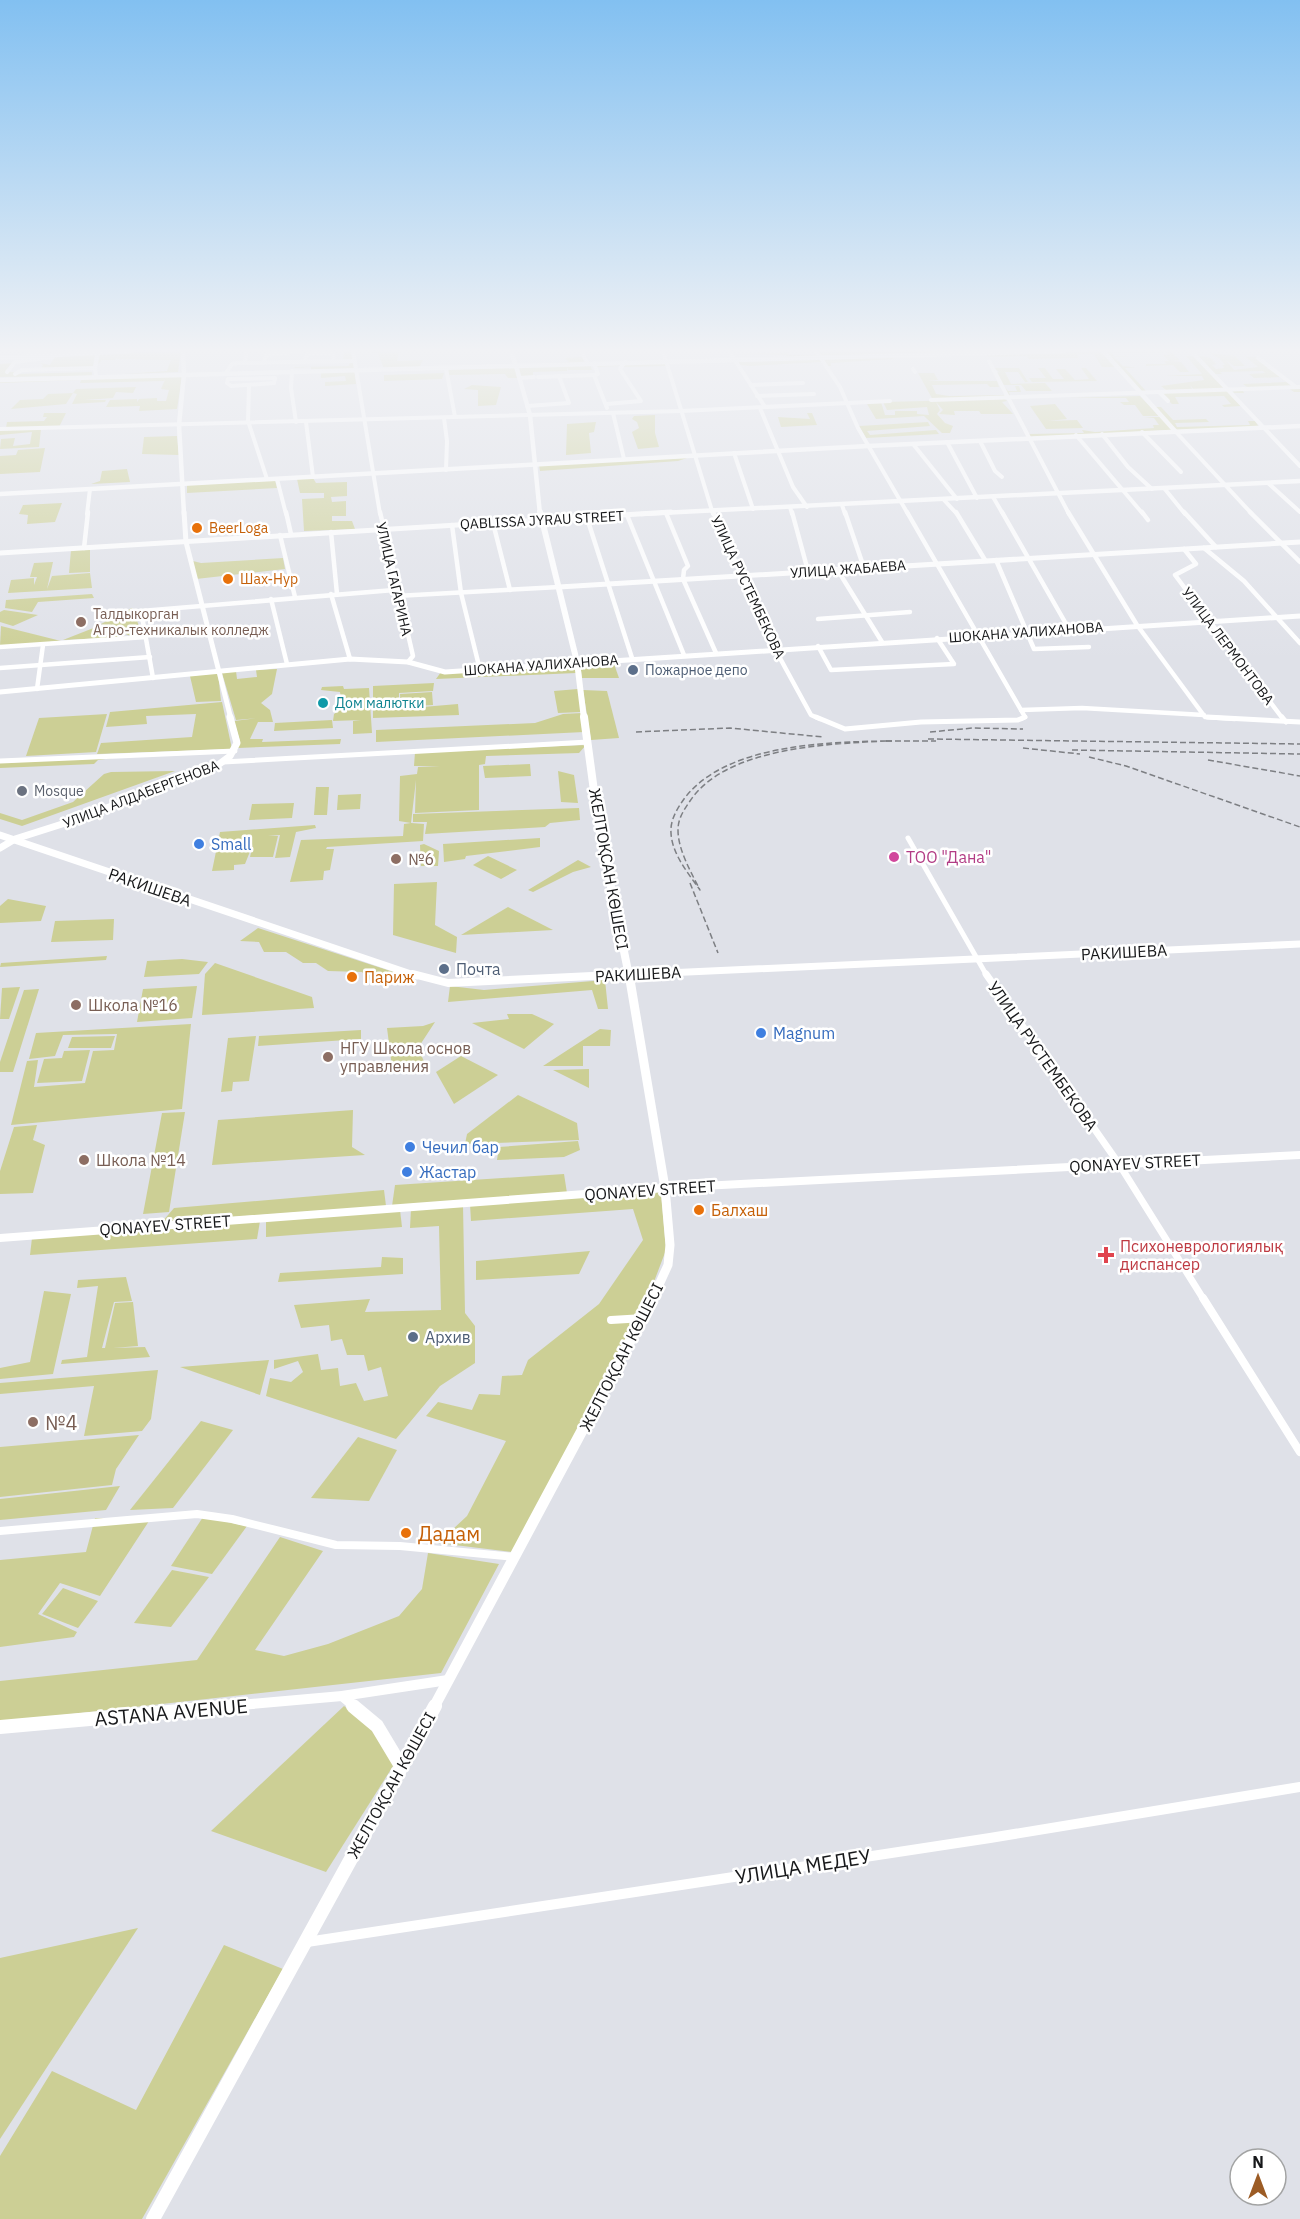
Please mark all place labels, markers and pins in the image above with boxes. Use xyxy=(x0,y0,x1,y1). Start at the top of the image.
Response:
place label: BeerLoga xyxy=(209,519,269,537)
marker: BeerLoga xyxy=(190,521,204,535)
place label: Шах-Нур xyxy=(240,570,298,588)
marker: Шах-Нур xyxy=(221,572,235,586)
place label: Талдыкорган Агро-техникалык колледж xyxy=(93,605,269,639)
marker: Талдыкорган Агро-техникалык колледж xyxy=(74,615,88,629)
place label: Пожарное депо xyxy=(645,661,748,679)
marker: Пожарное депо xyxy=(626,663,640,677)
place label: Дом малютки xyxy=(335,694,425,712)
marker: Дом малютки xyxy=(316,696,330,710)
place label: Mosque xyxy=(34,782,84,800)
marker: Mosque xyxy=(15,784,29,798)
place label: Small xyxy=(211,834,251,854)
marker: Small xyxy=(192,837,206,851)
place label: ТОО "Дана" xyxy=(906,847,991,867)
place label: №6 xyxy=(408,849,434,869)
marker: ТОО "Дана" xyxy=(887,850,901,864)
marker: №6 xyxy=(389,852,403,866)
place label: Почта xyxy=(456,959,501,979)
marker: Почта xyxy=(437,962,451,976)
place label: Париж xyxy=(364,967,415,987)
marker: Париж xyxy=(345,970,359,984)
place label: Школа №16 xyxy=(88,995,178,1015)
marker: Школа №16 xyxy=(69,998,83,1012)
place label: Magnum xyxy=(773,1023,835,1043)
marker: Magnum xyxy=(754,1026,768,1040)
place label: НГУ Школа основ управления xyxy=(340,1038,471,1076)
marker: НГУ Школа основ управления xyxy=(321,1050,335,1064)
place label: Чечил бар xyxy=(422,1137,499,1157)
marker: Чечил бар xyxy=(403,1140,417,1154)
place label: Школа №14 xyxy=(96,1150,186,1170)
marker: Школа №14 xyxy=(77,1153,91,1167)
place label: Жастар xyxy=(419,1162,476,1182)
marker: Жастар xyxy=(400,1165,414,1179)
place label: Балхаш xyxy=(711,1200,768,1220)
marker: Балхаш xyxy=(692,1203,706,1217)
place label: Психоневрологиялық диспансер xyxy=(1120,1236,1283,1274)
marker: Психоневрологиялық диспансер xyxy=(1097,1246,1115,1264)
place label: Архив xyxy=(425,1327,471,1347)
marker: Архив xyxy=(406,1330,420,1344)
place label: №4 xyxy=(45,1409,78,1436)
marker: №4 xyxy=(26,1415,40,1429)
place label: Дадам xyxy=(418,1520,480,1547)
marker: Дадам xyxy=(399,1526,413,1540)

